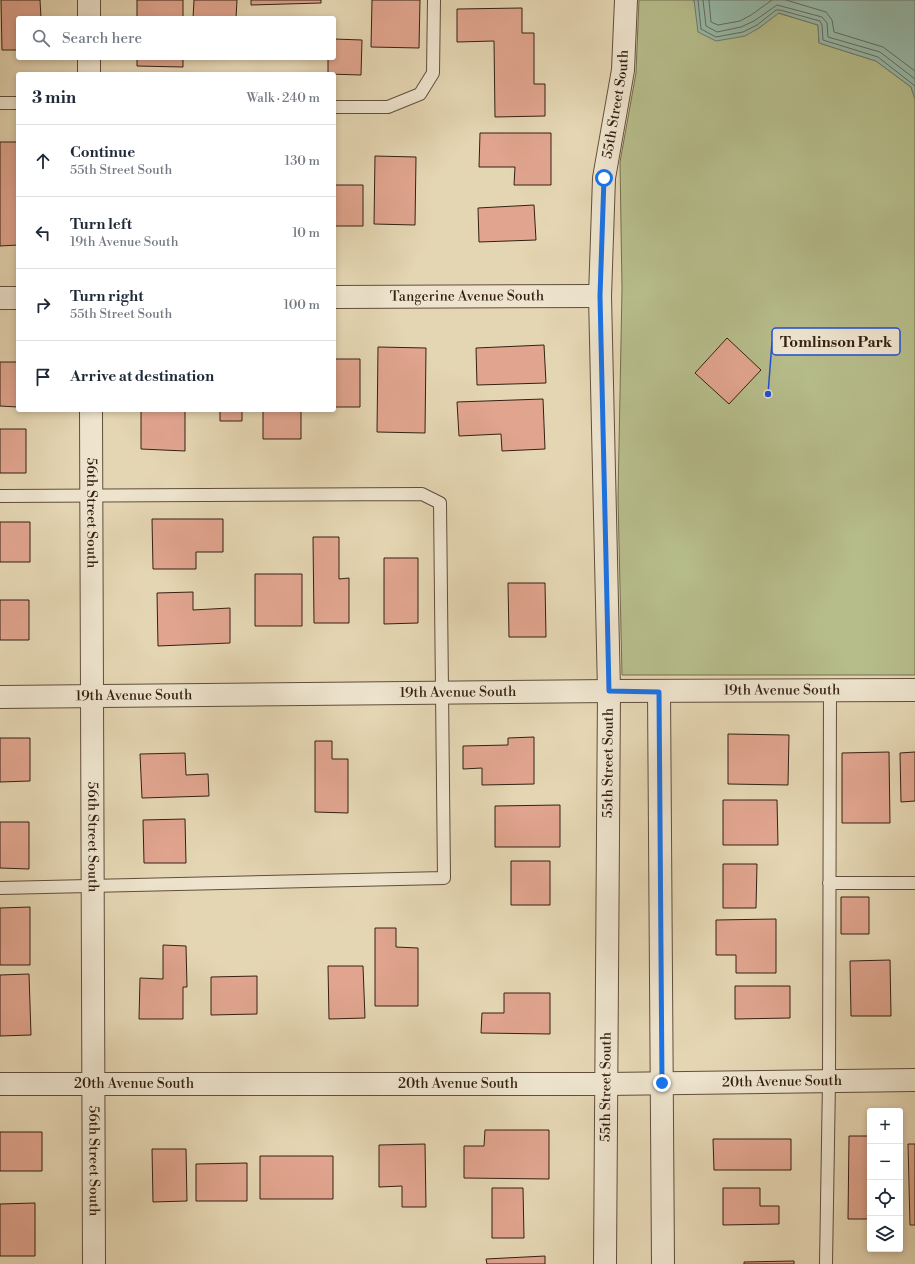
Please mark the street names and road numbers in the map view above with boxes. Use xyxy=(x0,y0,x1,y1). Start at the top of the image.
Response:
street label: 55th Street South xyxy=(599,49,633,160)
street label: Tangerine Avenue South xyxy=(390,287,545,306)
street label: 56th Street South xyxy=(82,457,101,569)
street label: 19th Avenue South xyxy=(724,681,841,700)
street label: 19th Avenue South xyxy=(399,683,517,702)
street label: 19th Avenue South xyxy=(75,686,193,705)
street label: 55th Street South xyxy=(599,707,618,818)
street label: 56th Street South xyxy=(83,781,102,893)
street label: 55th Street South xyxy=(597,1031,616,1142)
street label: 20th Avenue South xyxy=(722,1072,843,1092)
street label: 20th Avenue South xyxy=(74,1075,195,1093)
street label: 20th Avenue South xyxy=(398,1075,519,1093)
street label: 56th Street South xyxy=(84,1105,103,1217)

